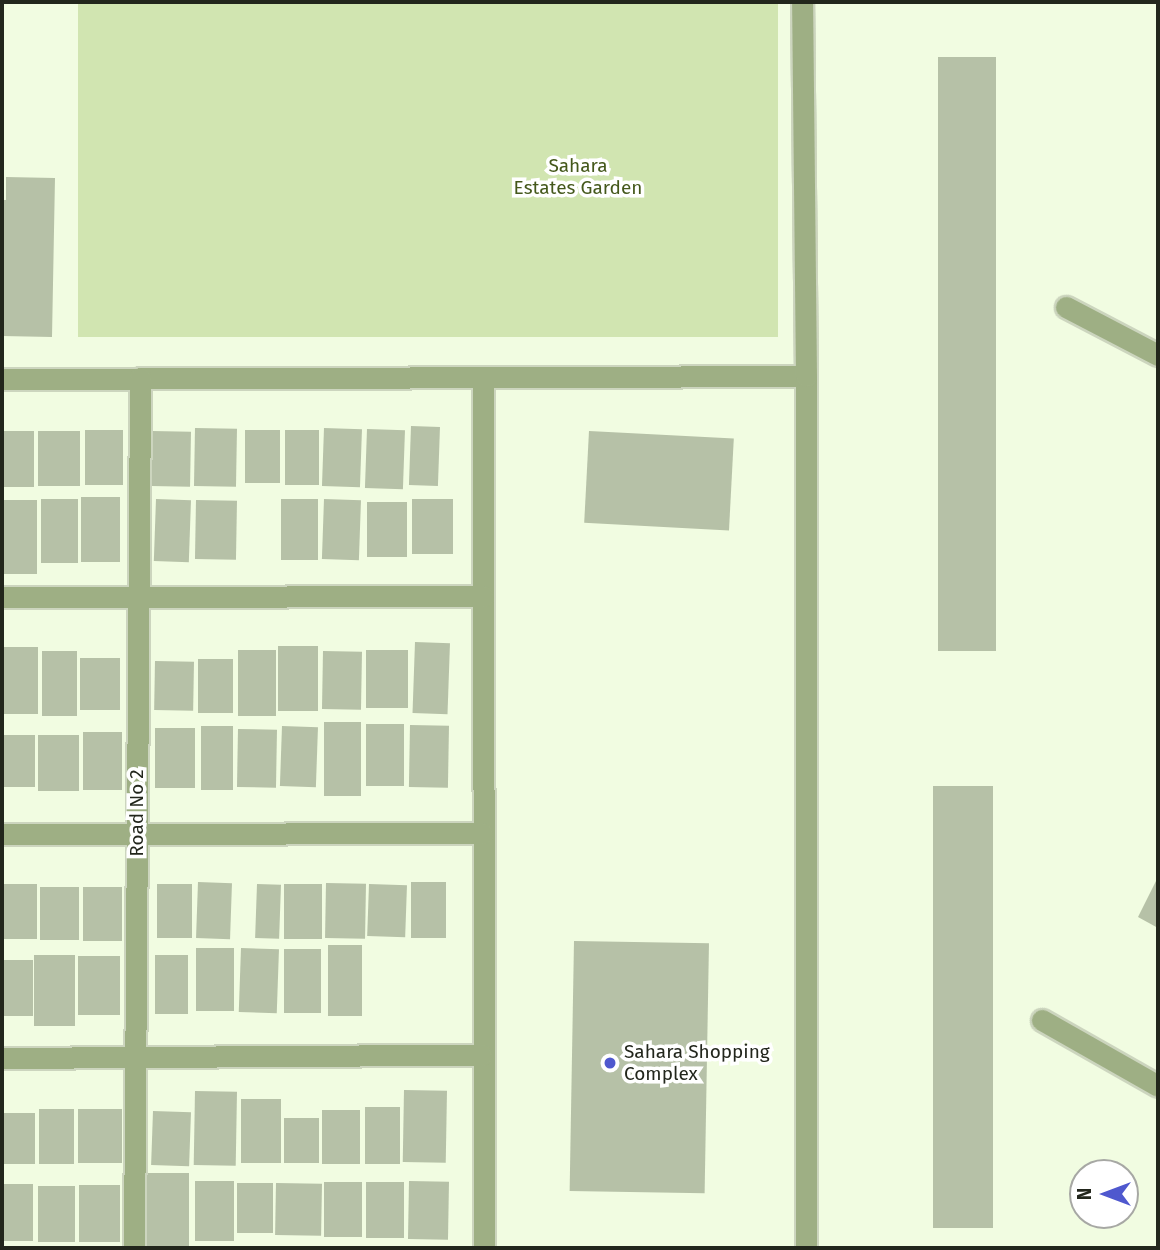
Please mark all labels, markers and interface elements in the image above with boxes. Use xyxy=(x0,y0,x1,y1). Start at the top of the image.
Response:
park label: Sahara Estates Garden xyxy=(514,155,642,199)
street label: Road No 2 xyxy=(126,769,148,857)
place label: Sahara Shopping Complex xyxy=(624,1041,770,1085)
marker: Sahara Shopping Complex xyxy=(602,1055,618,1071)
north arrow xyxy=(1069,1159,1139,1229)
text: N xyxy=(1073,1188,1096,1200)

